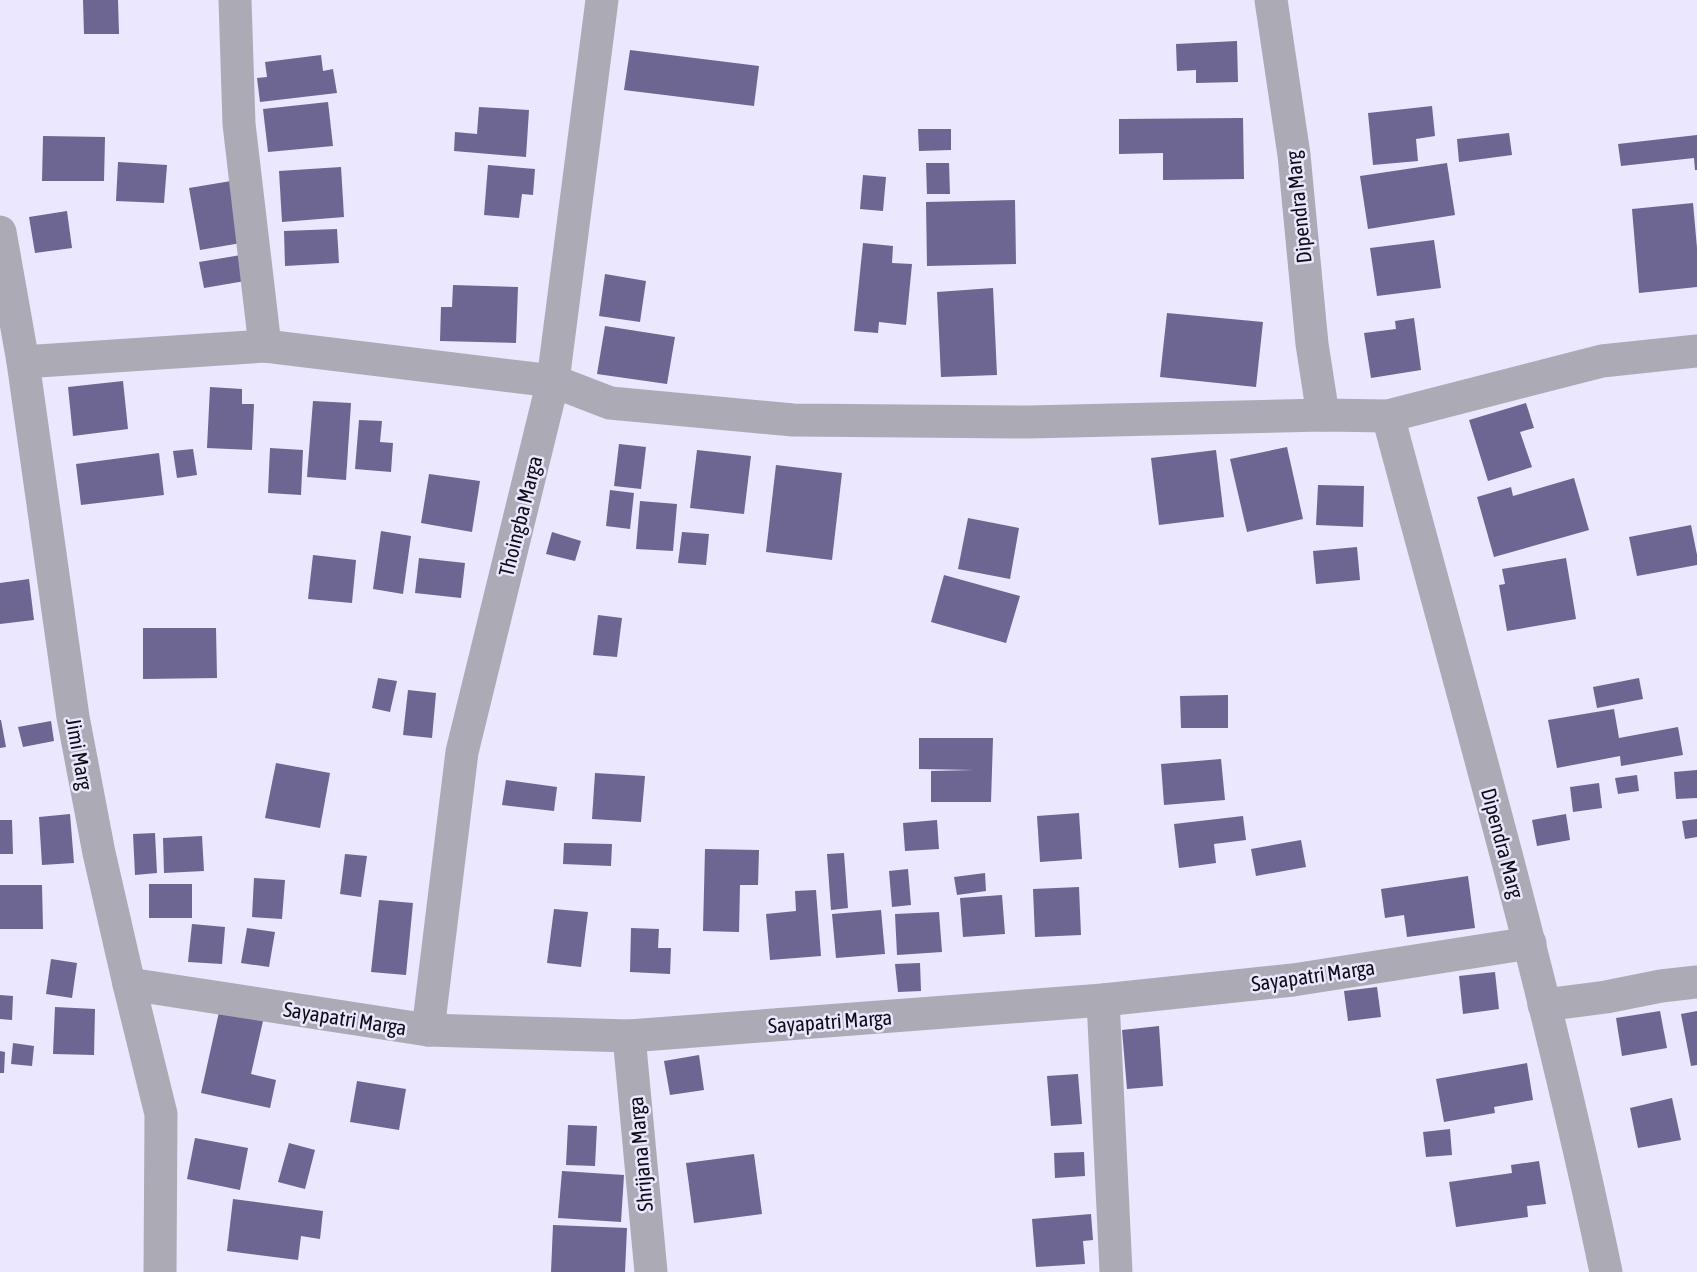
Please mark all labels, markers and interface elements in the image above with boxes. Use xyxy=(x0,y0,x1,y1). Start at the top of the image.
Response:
street label: Dipendra Marg xyxy=(1280,150,1316,264)
street label: Thoingba Marga xyxy=(493,453,547,579)
street label: Jimi Marg xyxy=(62,716,98,792)
street label: Dipendra Marg xyxy=(1477,785,1529,901)
street label: Sayapatri Marga xyxy=(1250,954,1376,996)
street label: Sayapatri Marga xyxy=(282,996,408,1040)
street label: Sayapatri Marga xyxy=(767,1005,893,1037)
street label: Shrijana Marga xyxy=(623,1096,657,1212)

